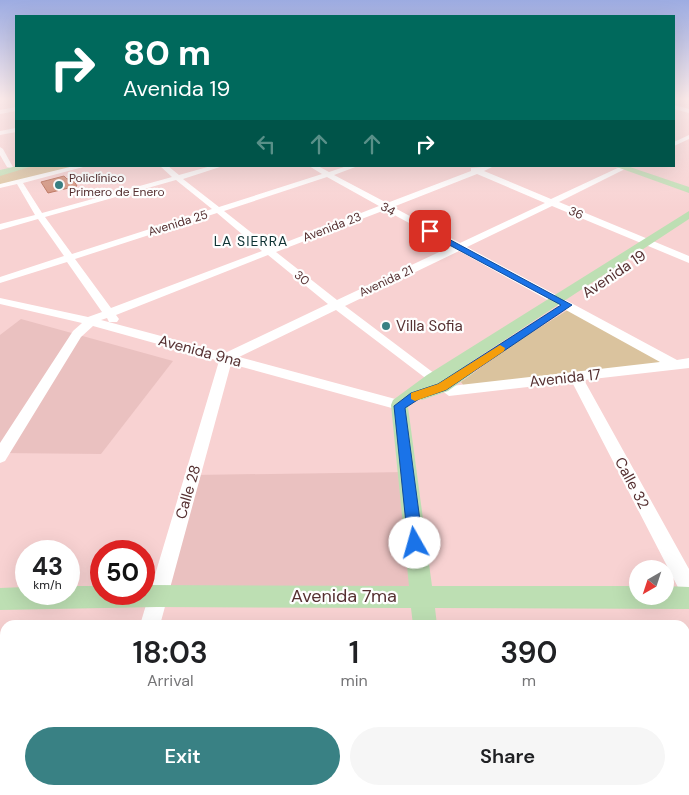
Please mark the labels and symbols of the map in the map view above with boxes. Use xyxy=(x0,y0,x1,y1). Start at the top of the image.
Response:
place label: Policlínico Primero de Enero xyxy=(69,170,165,200)
marker: Policlínico Primero de Enero xyxy=(53,179,65,191)
street label: 34 xyxy=(378,199,398,219)
street label: 36 xyxy=(566,203,586,223)
street label: Avenida 25 xyxy=(146,206,210,240)
street label: Avenida 23 xyxy=(301,209,363,245)
pin xyxy=(409,210,451,252)
district label: LA SIERRA xyxy=(214,232,288,250)
street label: Avenida 19 xyxy=(578,245,650,303)
street label: Avenida 21 xyxy=(356,262,416,300)
street label: 30 xyxy=(291,267,313,289)
place label: Villa Sofia xyxy=(396,316,463,336)
marker: Villa Sofia xyxy=(380,320,392,332)
street label: Avenida 9na xyxy=(156,330,244,372)
street label: Avenida 17 xyxy=(528,364,602,392)
street label: Calle 32 xyxy=(610,454,654,512)
street label: Calle 28 xyxy=(171,463,205,521)
position arrow xyxy=(388,516,440,568)
speed limit sign: 50 xyxy=(90,540,155,605)
north arrow xyxy=(629,560,674,605)
street label: Avenida 7ma xyxy=(291,584,397,608)

